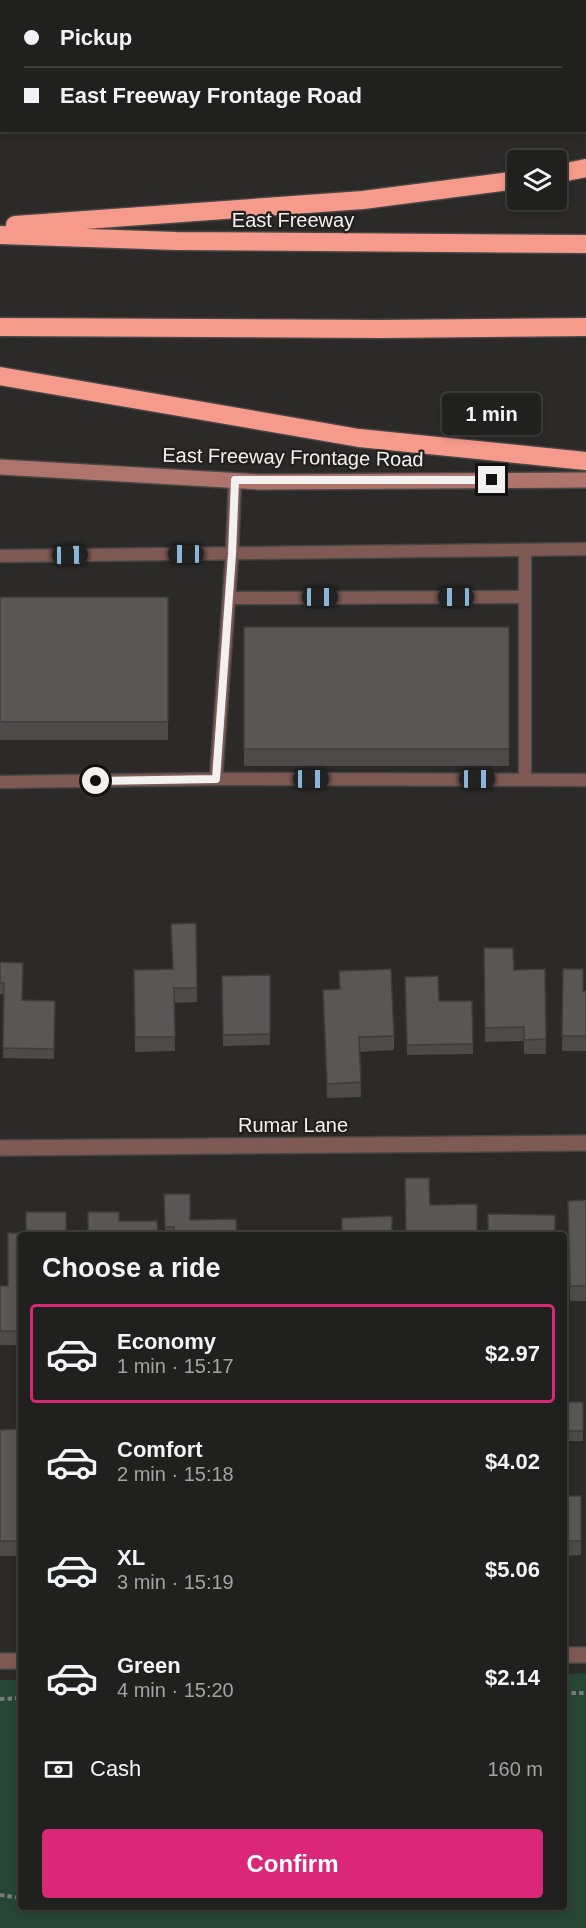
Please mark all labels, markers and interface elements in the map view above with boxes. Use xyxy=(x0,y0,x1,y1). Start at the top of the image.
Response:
text: Pickup xyxy=(60,25,132,50)
text: East Freeway Frontage Road xyxy=(60,83,362,108)
map controls xyxy=(507,150,567,210)
button: layers xyxy=(507,150,567,210)
street label: East Freeway xyxy=(232,209,354,231)
callout: 1 min xyxy=(442,393,542,435)
text: 1 min xyxy=(465,403,518,425)
street label: East Freeway Frontage Road xyxy=(162,444,424,470)
route end xyxy=(478,466,505,493)
car xyxy=(168,545,204,563)
car xyxy=(52,546,88,564)
car xyxy=(302,588,338,606)
car xyxy=(438,588,474,606)
route start xyxy=(82,767,109,794)
car xyxy=(293,770,329,788)
car xyxy=(459,770,495,788)
street label: Rumar Lane xyxy=(238,1114,348,1136)
text: Choose a ride xyxy=(42,1253,221,1283)
icon: car xyxy=(45,1327,99,1381)
text: Economy xyxy=(117,1329,216,1354)
text: $2.97 xyxy=(485,1341,540,1366)
text: 1 min · 15:17 xyxy=(117,1355,234,1377)
icon: car xyxy=(45,1435,99,1489)
text: Comfort xyxy=(117,1437,203,1462)
text: $4.02 xyxy=(485,1449,540,1474)
text: 2 min · 15:18 xyxy=(117,1463,234,1485)
icon: car xyxy=(45,1543,99,1597)
text: XL xyxy=(117,1545,145,1570)
text: $5.06 xyxy=(485,1557,540,1582)
text: 3 min · 15:19 xyxy=(117,1571,234,1593)
icon: car xyxy=(45,1651,99,1705)
text: Green xyxy=(117,1653,181,1678)
text: $2.14 xyxy=(485,1665,540,1690)
text: 4 min · 15:20 xyxy=(117,1679,234,1701)
icon: cash xyxy=(42,1753,75,1786)
text: Cash xyxy=(90,1756,141,1781)
text: 160 m xyxy=(487,1758,543,1780)
button: Confirm xyxy=(42,1829,543,1898)

